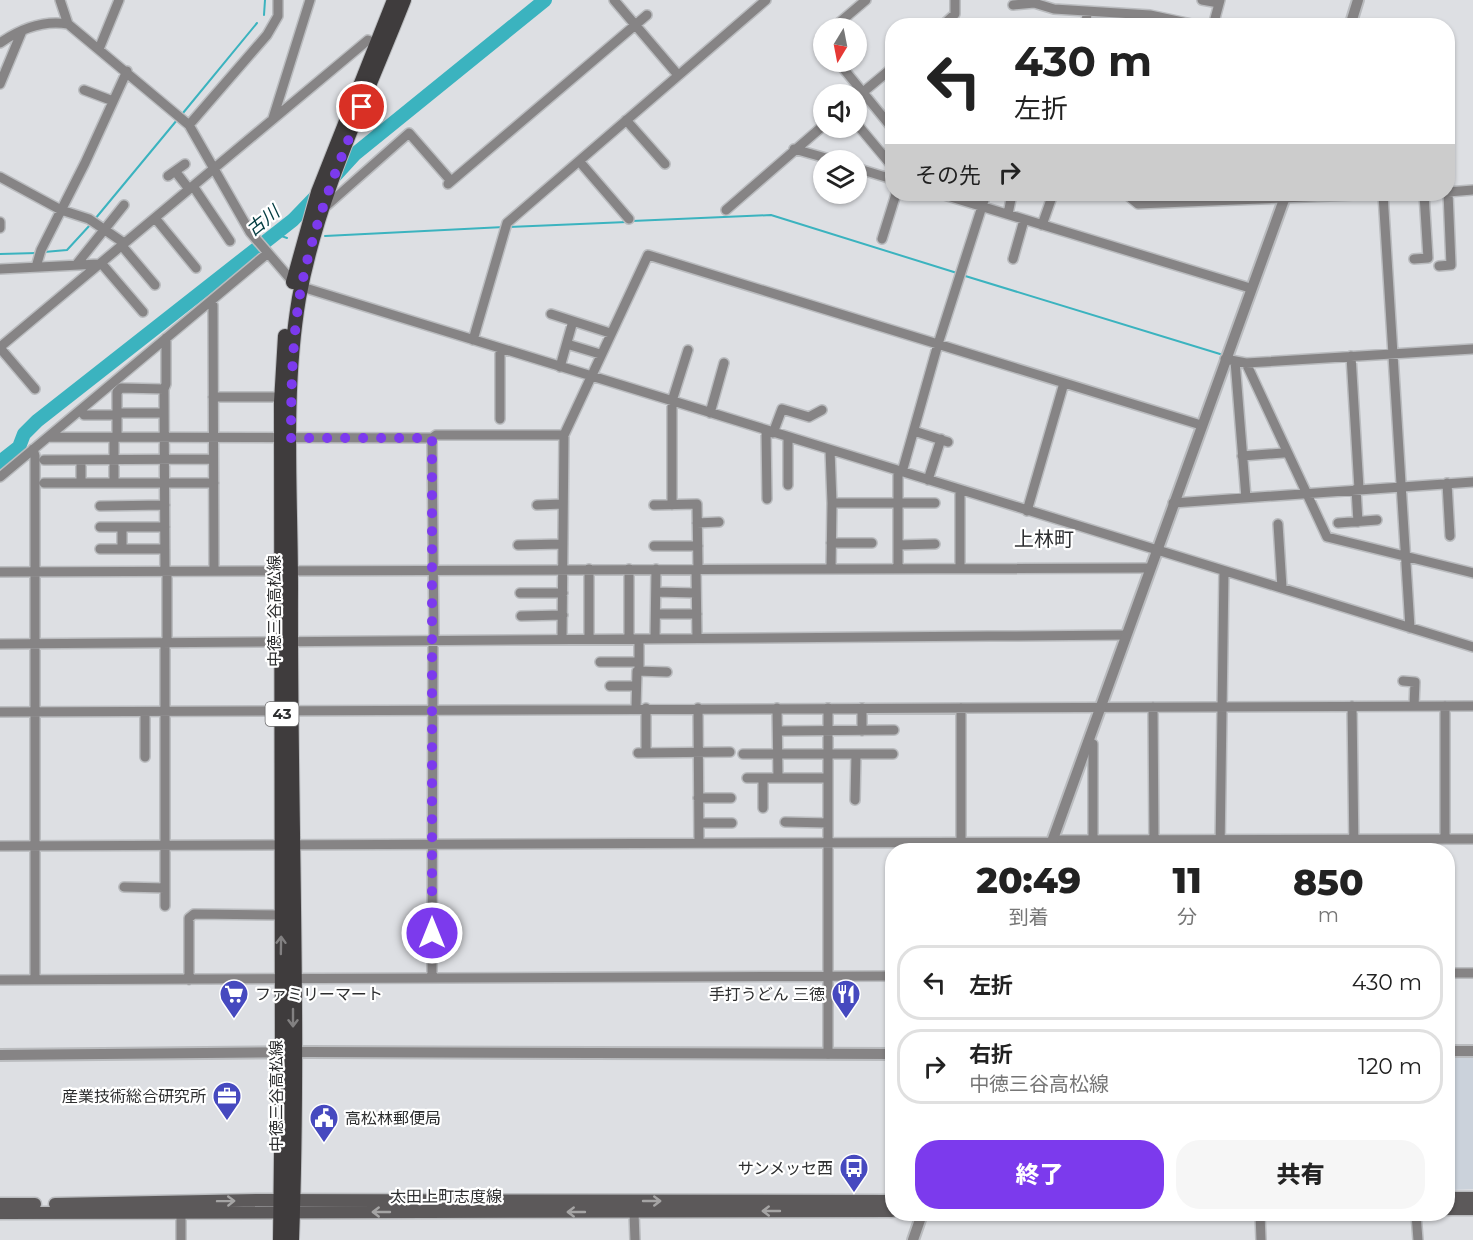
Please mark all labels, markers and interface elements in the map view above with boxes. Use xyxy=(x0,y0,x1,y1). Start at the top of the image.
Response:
north arrow xyxy=(813,18,867,72)
map controls xyxy=(813,18,867,204)
text: 430 m xyxy=(1014,35,1152,87)
icon: left xyxy=(915,42,993,120)
pin xyxy=(336,81,387,132)
button: sound xyxy=(813,84,867,138)
icon: arrive xyxy=(345,90,378,123)
text: 左折 xyxy=(1014,92,1068,125)
button: layers xyxy=(813,150,867,204)
icon: right xyxy=(993,156,1026,189)
text: その先 xyxy=(915,162,981,189)
water label: 古川 xyxy=(242,200,285,241)
district label: 上林町 xyxy=(1014,527,1074,551)
street label: 中徳三谷高松線 xyxy=(265,555,284,667)
road number: 43 xyxy=(266,702,298,726)
text: 20:49 xyxy=(976,858,1081,902)
text: 11 xyxy=(1173,858,1202,902)
text: 850 xyxy=(1293,860,1364,904)
position arrow xyxy=(400,901,464,965)
text: m xyxy=(1318,903,1339,927)
text: 到着 xyxy=(1009,905,1049,929)
text: 分 xyxy=(1177,905,1197,929)
one-way arrow xyxy=(275,935,287,955)
icon: left xyxy=(918,966,951,999)
text: 430 m xyxy=(1352,969,1422,996)
text: 左折 xyxy=(969,972,1013,999)
supermarket icon: ファミリーマート xyxy=(218,978,250,1020)
restaurant icon: 手打うどん 三徳 xyxy=(830,978,862,1020)
place label: ファミリーマート xyxy=(255,985,383,1004)
place label: 手打うどん 三徳 xyxy=(709,985,825,1004)
one-way arrow xyxy=(287,1007,299,1027)
street label: 中徳三谷高松線 xyxy=(267,1040,286,1152)
text: 右折 xyxy=(969,1041,1013,1068)
icon: right xyxy=(918,1050,951,1083)
text: 120 m xyxy=(1358,1053,1422,1080)
text: 中徳三谷高松線 xyxy=(969,1072,1109,1096)
office icon: 産業技術総合研究所 xyxy=(211,1080,243,1122)
place label: 産業技術総合研究所 xyxy=(62,1087,206,1106)
public building icon: 高松林郵便局 xyxy=(308,1102,340,1144)
place label: 高松林郵便局 xyxy=(345,1109,441,1128)
button: 終了 xyxy=(915,1140,1164,1209)
button: 共有 xyxy=(1176,1140,1425,1209)
bus stop icon: サンメッセ西 xyxy=(838,1152,870,1194)
place label: サンメッセ西 xyxy=(737,1159,833,1178)
street label: 太田上町志度線 xyxy=(390,1187,502,1206)
one-way arrow xyxy=(216,1195,236,1207)
one-way arrow xyxy=(642,1195,662,1207)
one-way arrow xyxy=(762,1205,782,1217)
one-way arrow xyxy=(372,1206,392,1218)
one-way arrow xyxy=(567,1206,587,1218)

